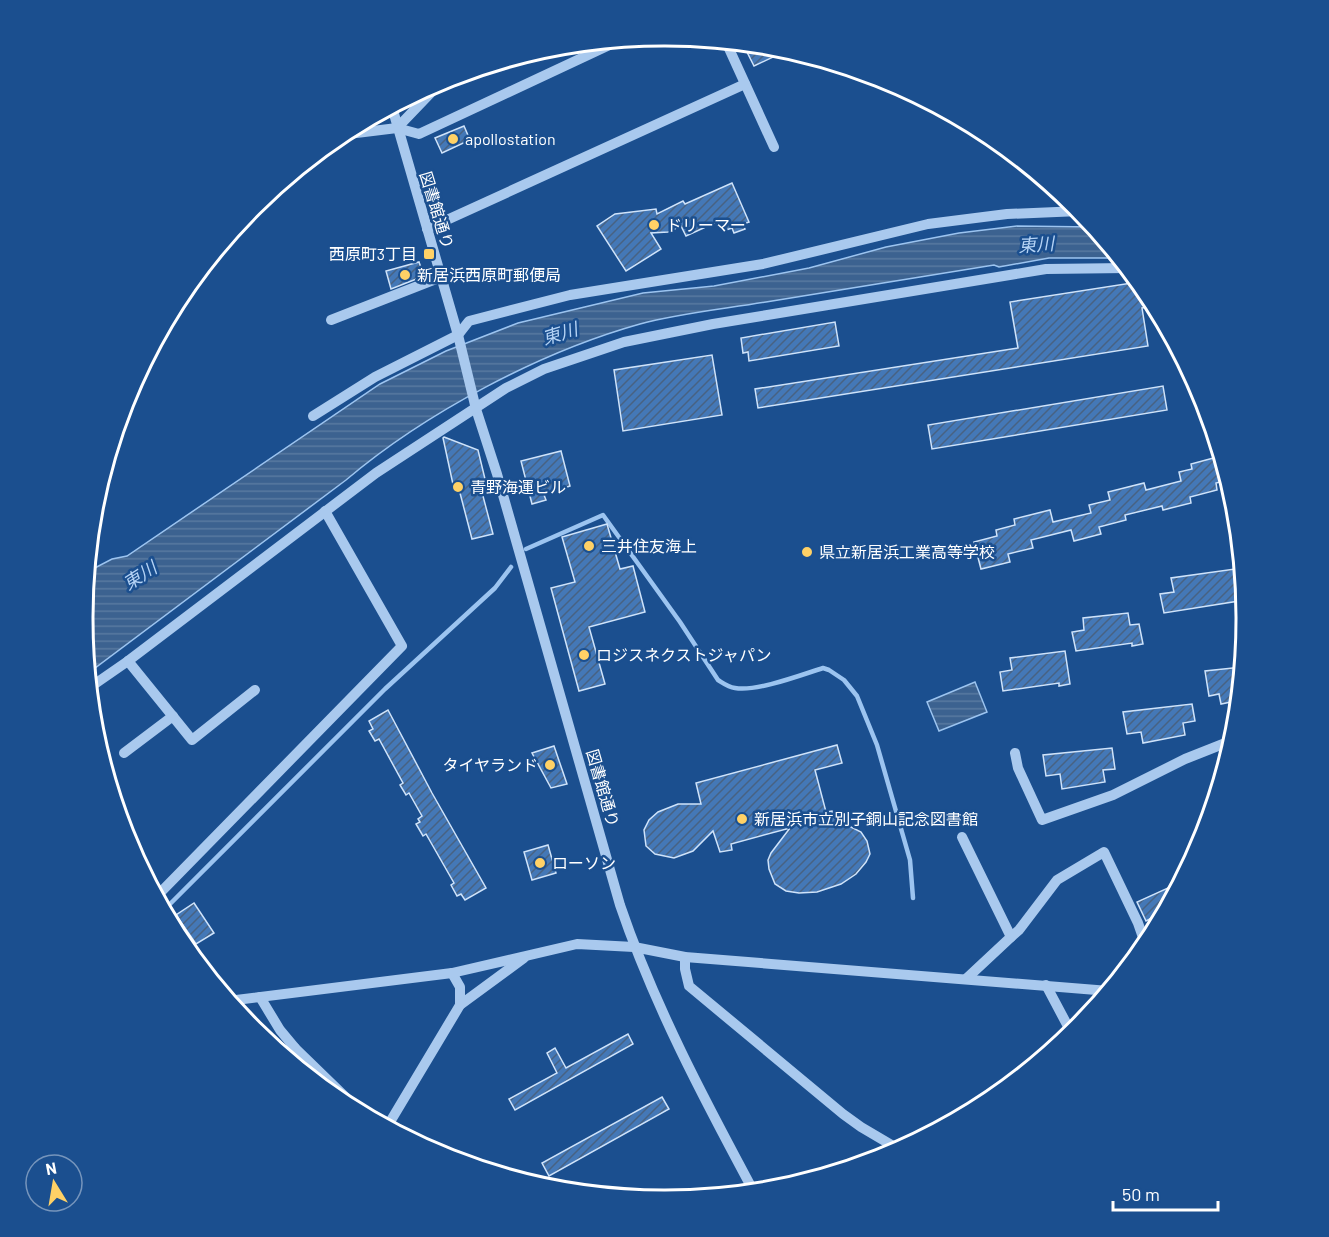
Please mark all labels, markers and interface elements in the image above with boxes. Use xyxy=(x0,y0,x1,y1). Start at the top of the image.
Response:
place label: apollostation xyxy=(465,129,556,148)
marker: apollostation xyxy=(446,132,460,146)
street label: 図書館通り xyxy=(417,169,458,251)
place label: ドリーマー xyxy=(666,215,746,234)
marker: ドリーマー xyxy=(647,218,661,232)
water label: 東川 xyxy=(1017,232,1057,256)
place label: 西原町3丁目 xyxy=(329,244,417,263)
marker: 西原町3丁目 xyxy=(422,247,436,261)
place label: 新居浜西原町郵便局 xyxy=(417,265,561,284)
marker: 新居浜西原町郵便局 xyxy=(398,268,412,282)
water label: 東川 xyxy=(539,317,582,349)
place label: 青野海運ビル xyxy=(470,477,566,496)
marker: 青野海運ビル xyxy=(451,480,465,494)
place label: 三井住友海上 xyxy=(601,536,697,555)
marker: 三井住友海上 xyxy=(582,539,596,553)
place label: 県立新居浜工業高等学校 xyxy=(819,542,995,561)
marker: 県立新居浜工業高等学校 xyxy=(800,545,814,559)
water label: 東川 xyxy=(118,555,162,594)
place label: ロジスネクストジャパン xyxy=(596,645,772,664)
marker: ロジスネクストジャパン xyxy=(577,648,591,662)
street label: 図書館通り xyxy=(583,747,624,829)
place label: タイヤランド xyxy=(442,755,538,774)
marker: タイヤランド xyxy=(543,758,557,772)
place label: 新居浜市立別子銅山記念図書館 xyxy=(754,809,978,828)
marker: 新居浜市立別子銅山記念図書館 xyxy=(735,812,749,826)
place label: ローソン xyxy=(552,853,616,872)
marker: ローソン xyxy=(533,856,547,870)
north arrow xyxy=(24,1153,84,1213)
text: N xyxy=(44,1157,58,1178)
scale bar xyxy=(1113,1174,1218,1212)
text: 50 m xyxy=(1122,1183,1160,1205)

